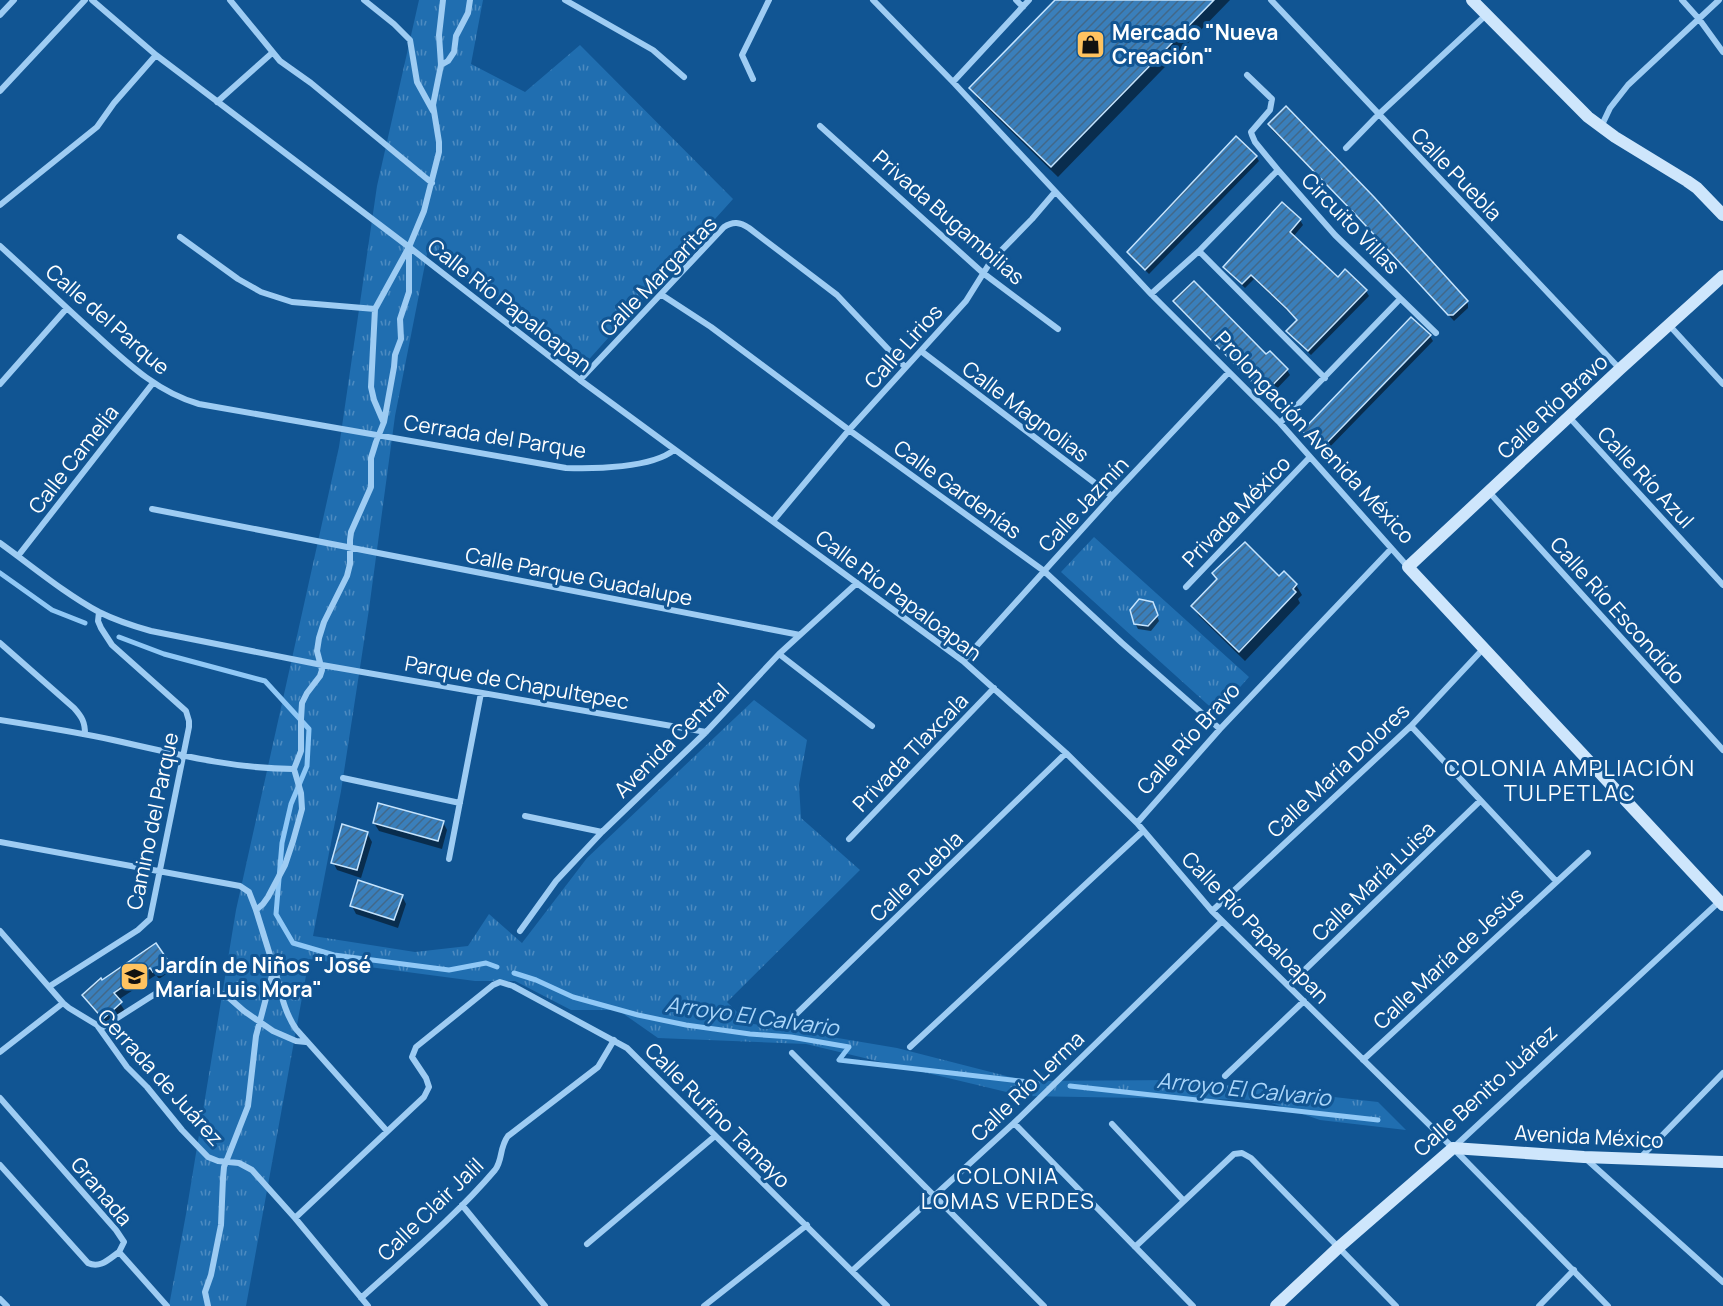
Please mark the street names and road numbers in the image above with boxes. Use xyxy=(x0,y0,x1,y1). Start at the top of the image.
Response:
street label: Calle Puebla xyxy=(1405,121,1509,227)
street label: Privada Bugambilias xyxy=(867,143,1031,291)
street label: Circuito Villas xyxy=(1296,166,1406,280)
street label: Calle Margaritas xyxy=(593,210,723,342)
street label: Calle Río Papaloapan xyxy=(422,232,598,378)
street label: Calle del Parque xyxy=(40,257,176,381)
street label: Calle Lirios xyxy=(858,298,948,394)
street label: Prolongación Avenida México xyxy=(1209,325,1421,549)
street label: Calle Río Bravo xyxy=(1491,347,1613,465)
street label: Calle Magnolias xyxy=(957,354,1095,468)
street label: Calle Camelia xyxy=(22,399,124,519)
street label: Cerrada del Parque xyxy=(402,408,588,464)
street label: Calle Río Azul xyxy=(1592,420,1700,534)
street label: Calle Gardenías xyxy=(889,433,1027,545)
street label: Privada México xyxy=(1176,449,1296,573)
street label: Calle Jazmín xyxy=(1032,450,1134,558)
street label: Calle Río Papaloapan xyxy=(810,523,988,667)
street label: Calle Río Escondido xyxy=(1544,530,1692,690)
street label: Calle Parque Guadalupe xyxy=(463,540,695,612)
street label: Parque de Chapultepec xyxy=(403,649,631,715)
street label: Avenida Central xyxy=(607,676,735,804)
street label: Calle Río Bravo xyxy=(1130,676,1246,800)
street label: Privada Tlaxcala xyxy=(846,687,974,817)
street label: Calle María Dolores xyxy=(1261,697,1415,843)
street label: Camino del Parque xyxy=(120,730,184,912)
street label: Calle María Luisa xyxy=(1305,815,1441,947)
street label: Calle Puebla xyxy=(863,824,969,928)
street label: Calle Río Papaloapan xyxy=(1176,845,1336,1009)
street label: Calle María de Jesús xyxy=(1367,881,1529,1035)
street label: Cerrada de Juárez xyxy=(92,1002,230,1152)
street label: Calle Benito Juárez xyxy=(1407,1018,1563,1162)
street label: Calle Río Lerma xyxy=(964,1025,1090,1147)
street label: Calle Rufino Tamayo xyxy=(639,1036,797,1194)
street label: Avenida México xyxy=(1514,1118,1664,1154)
street label: Granada xyxy=(65,1151,139,1231)
street label: Calle Clair Jalil xyxy=(371,1151,489,1267)

